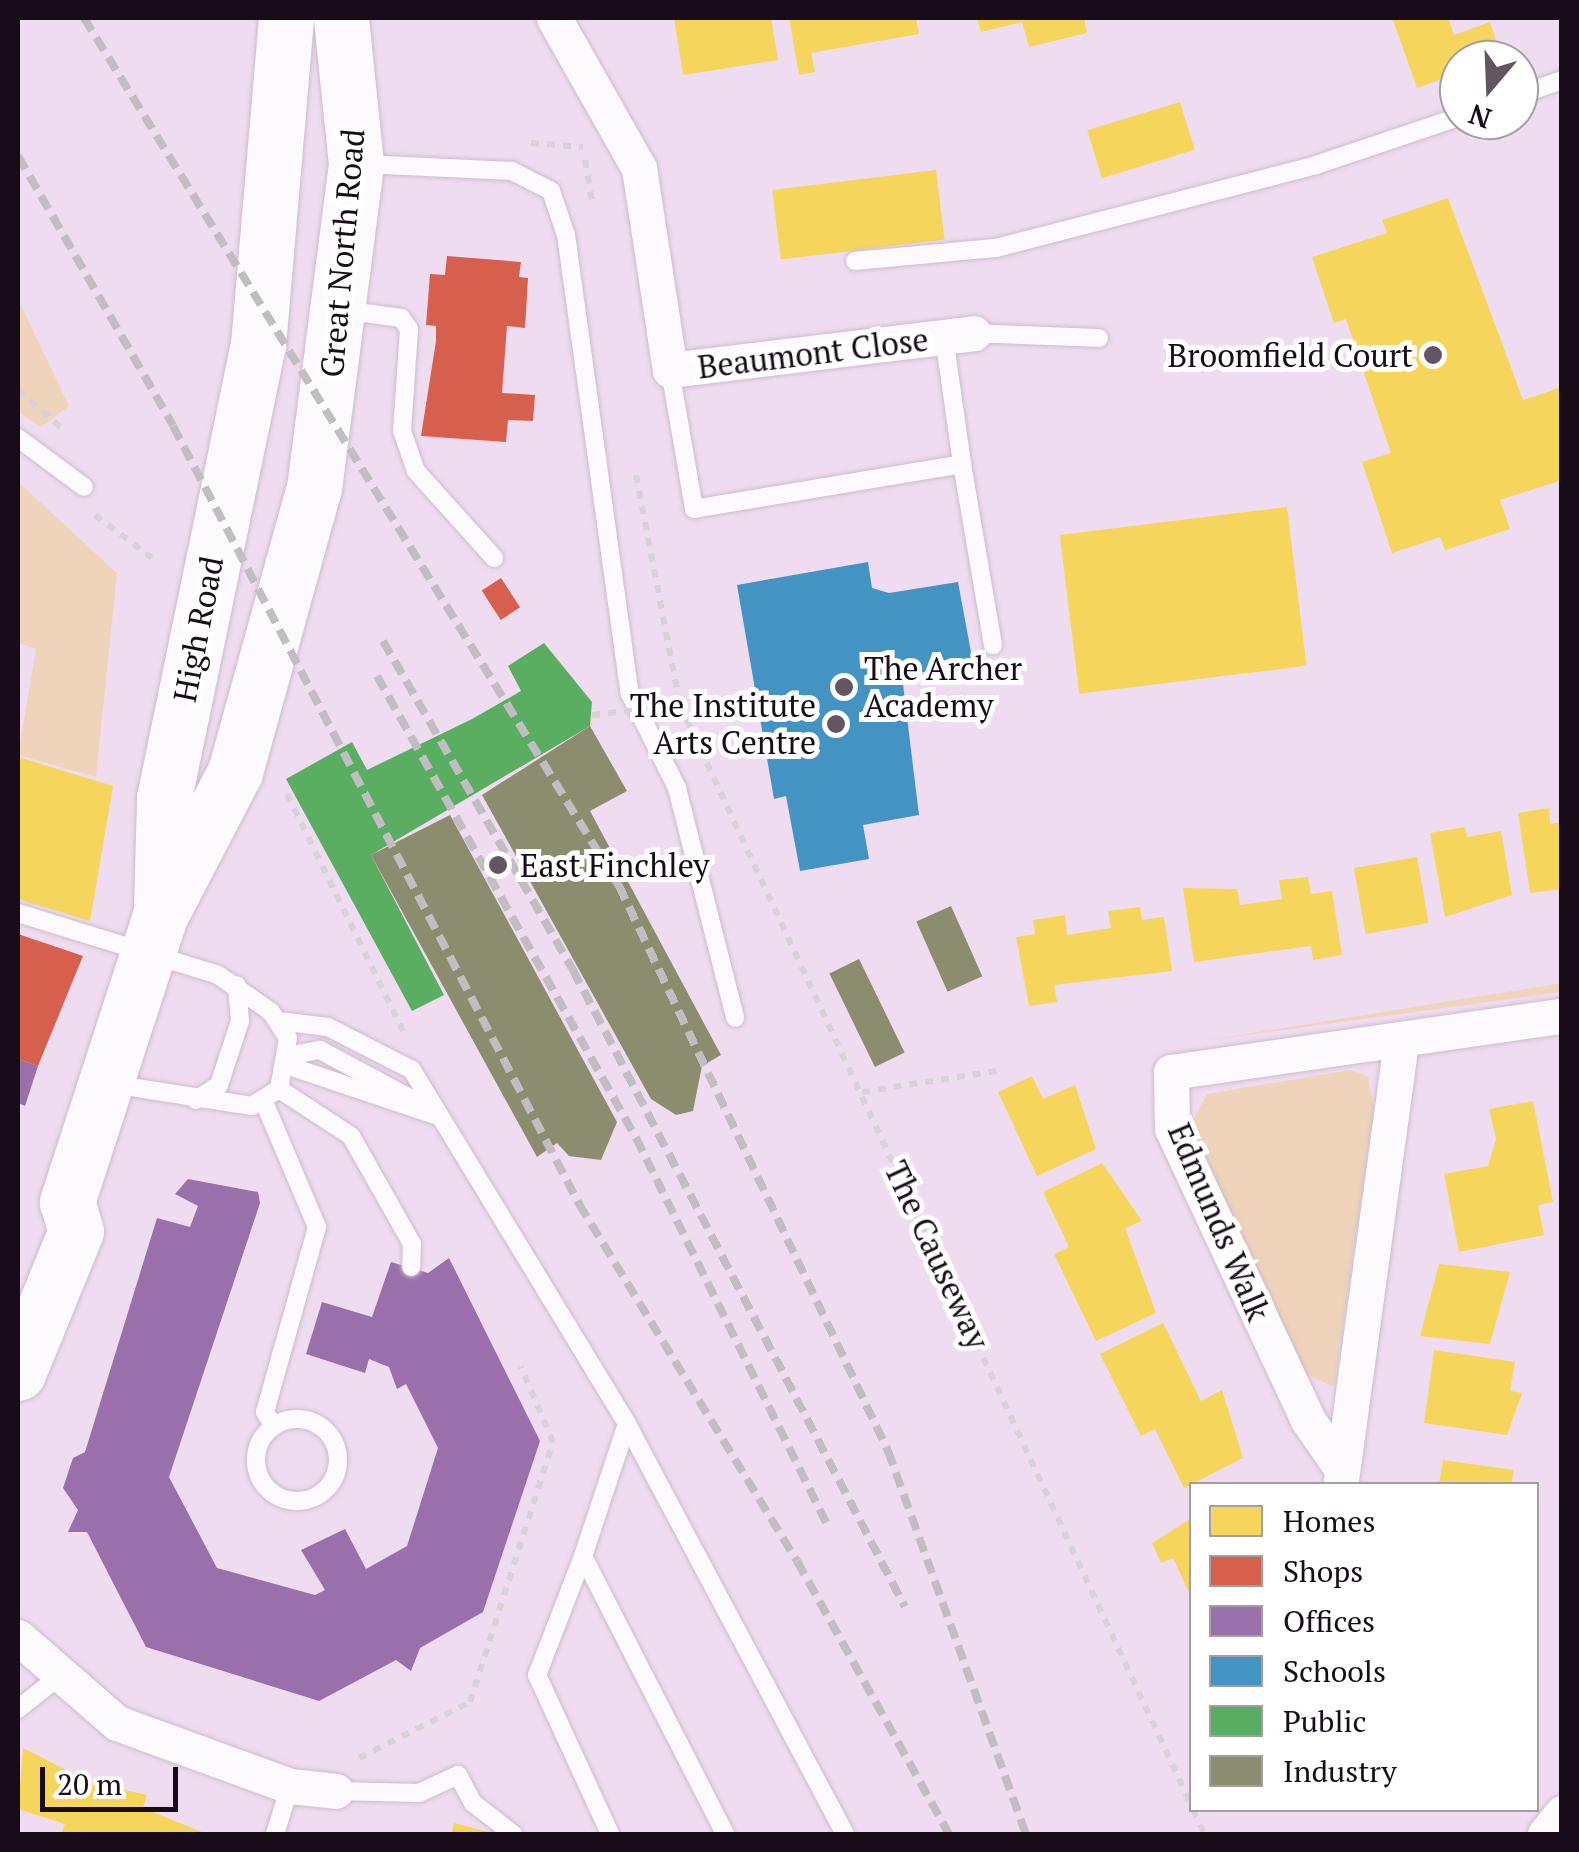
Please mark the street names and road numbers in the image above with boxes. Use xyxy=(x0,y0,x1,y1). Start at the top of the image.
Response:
street label: Great North Road xyxy=(312,127,372,379)
street label: Beaumont Close xyxy=(695,320,931,386)
street label: High Road xyxy=(165,553,231,705)
street label: Edmunds Walk xyxy=(1160,1117,1278,1327)
street label: The Causeway xyxy=(877,1155,997,1355)

